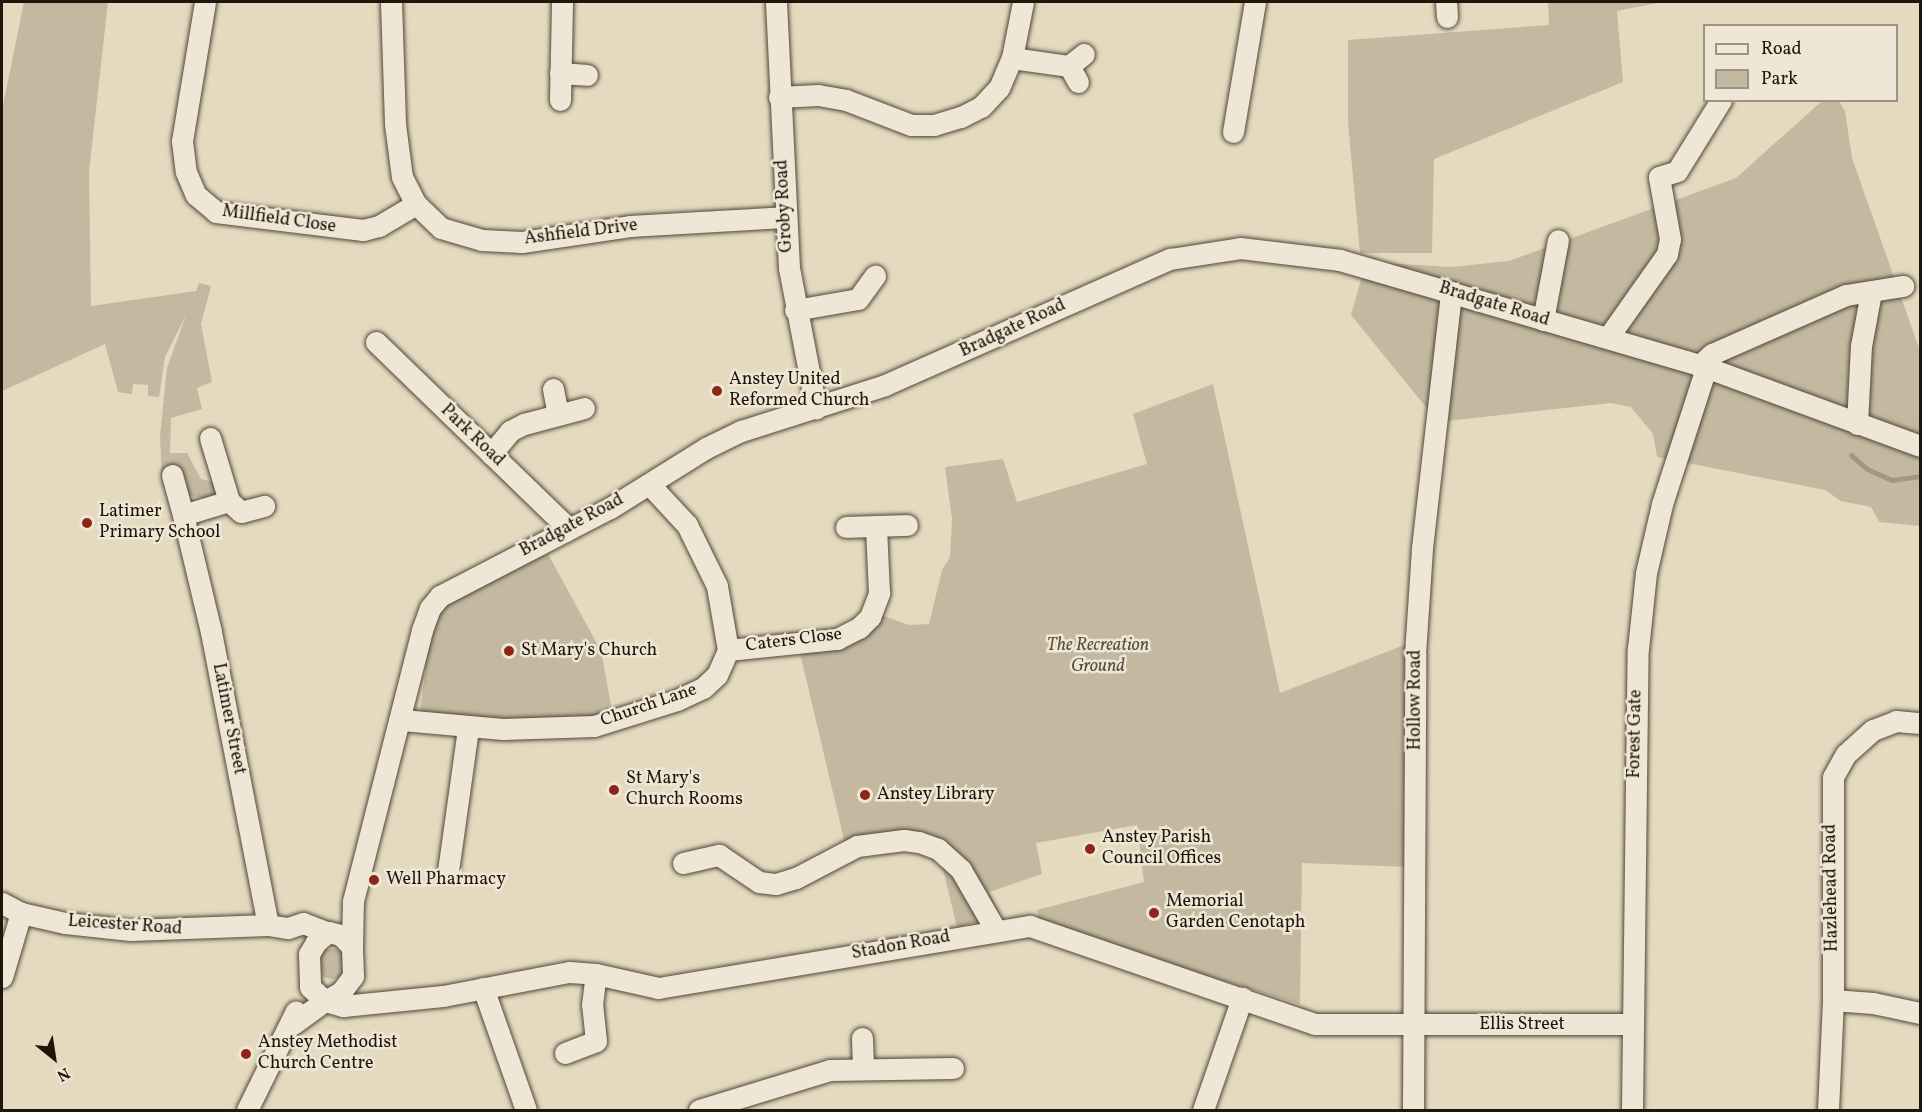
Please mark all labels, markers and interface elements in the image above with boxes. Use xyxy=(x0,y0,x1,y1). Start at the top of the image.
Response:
legend xyxy=(1703,24,1898,102)
text: Road xyxy=(1761,37,1802,62)
text: Park xyxy=(1761,67,1798,92)
street label: Groby Road xyxy=(772,159,798,253)
street label: Millfield Close xyxy=(221,201,337,239)
street label: Ashfield Drive xyxy=(523,215,639,251)
street label: Bradgate Road xyxy=(1436,278,1552,332)
street label: Bradgate Road xyxy=(956,295,1070,363)
place label: Anstey United Reformed Church xyxy=(729,370,869,412)
marker: Anstey United Reformed Church xyxy=(710,384,724,398)
street label: Park Road xyxy=(435,400,509,472)
street label: Bradgate Road xyxy=(516,490,628,562)
place label: Latimer Primary School xyxy=(99,502,221,544)
marker: Latimer Primary School xyxy=(80,516,94,530)
street label: Caters Close xyxy=(745,624,843,658)
park label: The Recreation Ground xyxy=(1047,636,1149,678)
place label: St Mary's Church xyxy=(521,640,657,662)
marker: St Mary's Church xyxy=(502,644,516,658)
street label: Hollow Road xyxy=(1405,649,1427,751)
street label: Latimer Street xyxy=(207,661,249,777)
street label: Church Lane xyxy=(598,679,700,733)
street label: Forest Gate xyxy=(1624,689,1648,779)
place label: St Mary's Church Rooms xyxy=(626,769,743,812)
marker: St Mary's Church Rooms xyxy=(607,783,621,797)
place label: Anstey Library xyxy=(877,784,995,806)
marker: Anstey Library xyxy=(858,788,872,802)
street label: Hazlehead Road xyxy=(1820,824,1844,952)
place label: Anstey Parish Council Offices xyxy=(1102,828,1221,870)
marker: Anstey Parish Council Offices xyxy=(1083,842,1097,856)
place label: Well Pharmacy xyxy=(386,869,506,891)
marker: Well Pharmacy xyxy=(367,873,381,887)
place label: Memorial Garden Cenotaph xyxy=(1166,892,1305,934)
marker: Memorial Garden Cenotaph xyxy=(1147,906,1161,920)
street label: Leicester Road xyxy=(67,911,183,941)
street label: Stadon Road xyxy=(850,927,952,965)
street label: Ellis Street xyxy=(1479,1014,1565,1036)
north arrow xyxy=(24,1028,84,1088)
place label: Anstey Methodist Church Centre xyxy=(258,1033,398,1076)
marker: Anstey Methodist Church Centre xyxy=(239,1047,253,1061)
text: N xyxy=(52,1061,74,1086)

